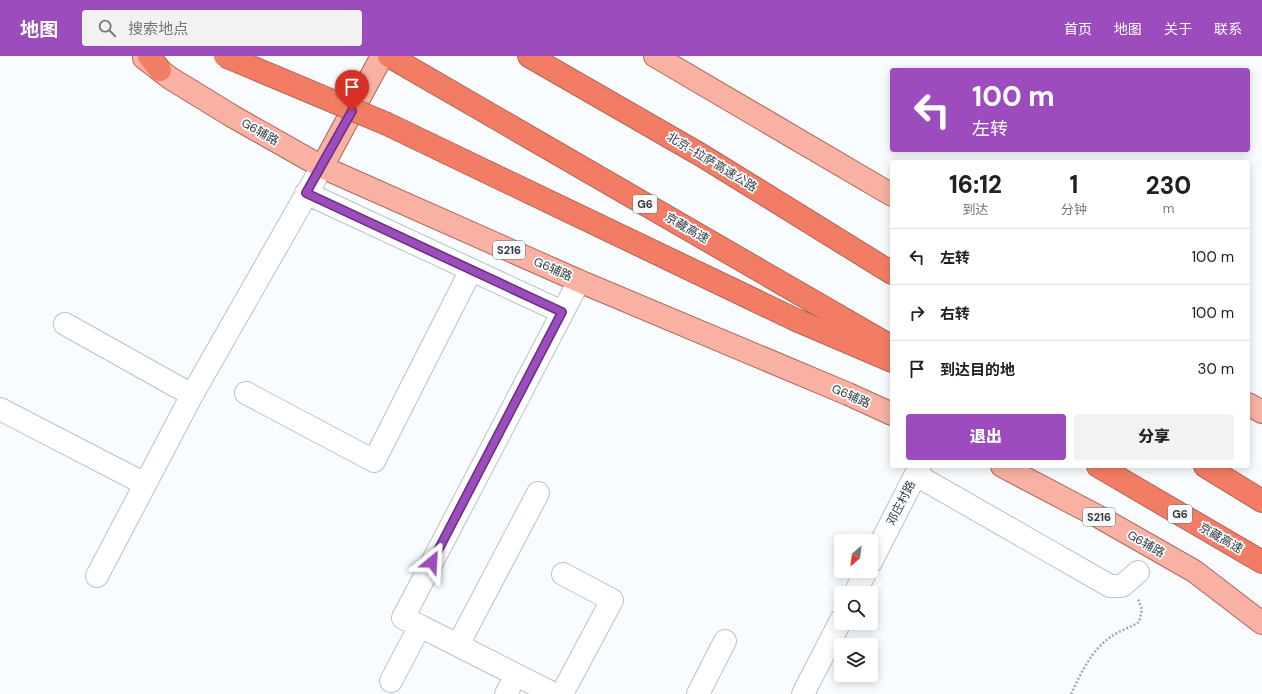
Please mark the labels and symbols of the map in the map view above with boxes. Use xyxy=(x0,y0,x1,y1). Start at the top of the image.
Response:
pin xyxy=(335,70,369,111)
street label: G6辅路 xyxy=(238,115,282,149)
street label: 北京-拉萨高速公路 xyxy=(664,129,760,195)
road number: G6 xyxy=(633,195,657,213)
street label: 京藏高速 xyxy=(662,209,712,247)
road number: S216 xyxy=(493,241,525,259)
street label: G6辅路 xyxy=(531,253,575,285)
street label: G6辅路 xyxy=(829,380,873,412)
street label: 邓庄村路 xyxy=(883,478,919,528)
road number: G6 xyxy=(1168,505,1192,523)
road number: S216 xyxy=(1083,508,1115,526)
street label: 京藏高速 xyxy=(1196,519,1246,557)
street label: G6辅路 xyxy=(1124,527,1168,561)
north arrow xyxy=(834,534,878,578)
position arrow xyxy=(411,541,453,583)

